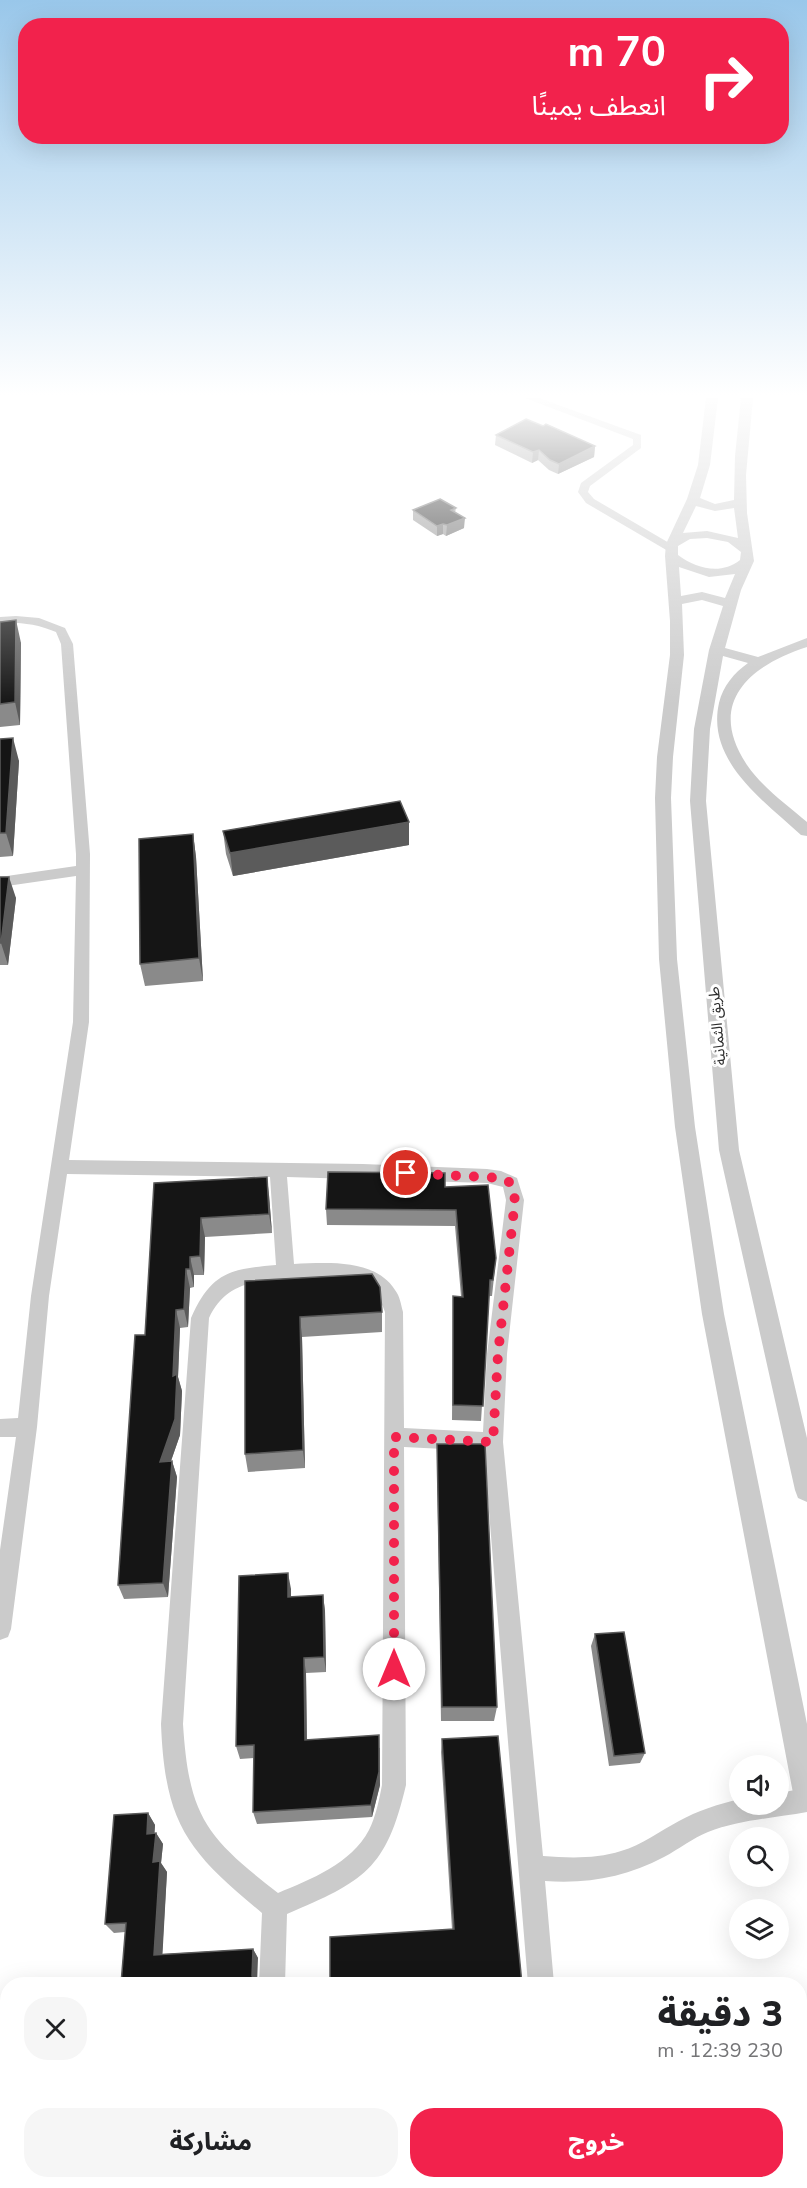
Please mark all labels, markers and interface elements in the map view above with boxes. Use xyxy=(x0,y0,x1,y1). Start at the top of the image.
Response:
text: 70 m xyxy=(567,24,666,81)
icon: right xyxy=(687,42,765,120)
text: انعطف يمينًا xyxy=(532,88,666,125)
street label: طريق الثمانية xyxy=(704,986,730,1066)
pin xyxy=(380,1147,431,1198)
icon: arrive xyxy=(389,1156,422,1189)
position arrow xyxy=(362,1637,426,1701)
map controls xyxy=(729,1755,789,1959)
button: sound xyxy=(729,1755,789,1815)
button: search xyxy=(729,1827,789,1887)
button: layers xyxy=(729,1899,789,1959)
text: 3 دقيقة xyxy=(657,1990,783,2039)
button: close xyxy=(24,1997,87,2060)
text: 230 m · 12:39 xyxy=(657,2037,783,2064)
button: مشاركة xyxy=(24,2108,398,2177)
button: خروج xyxy=(410,2108,783,2177)

